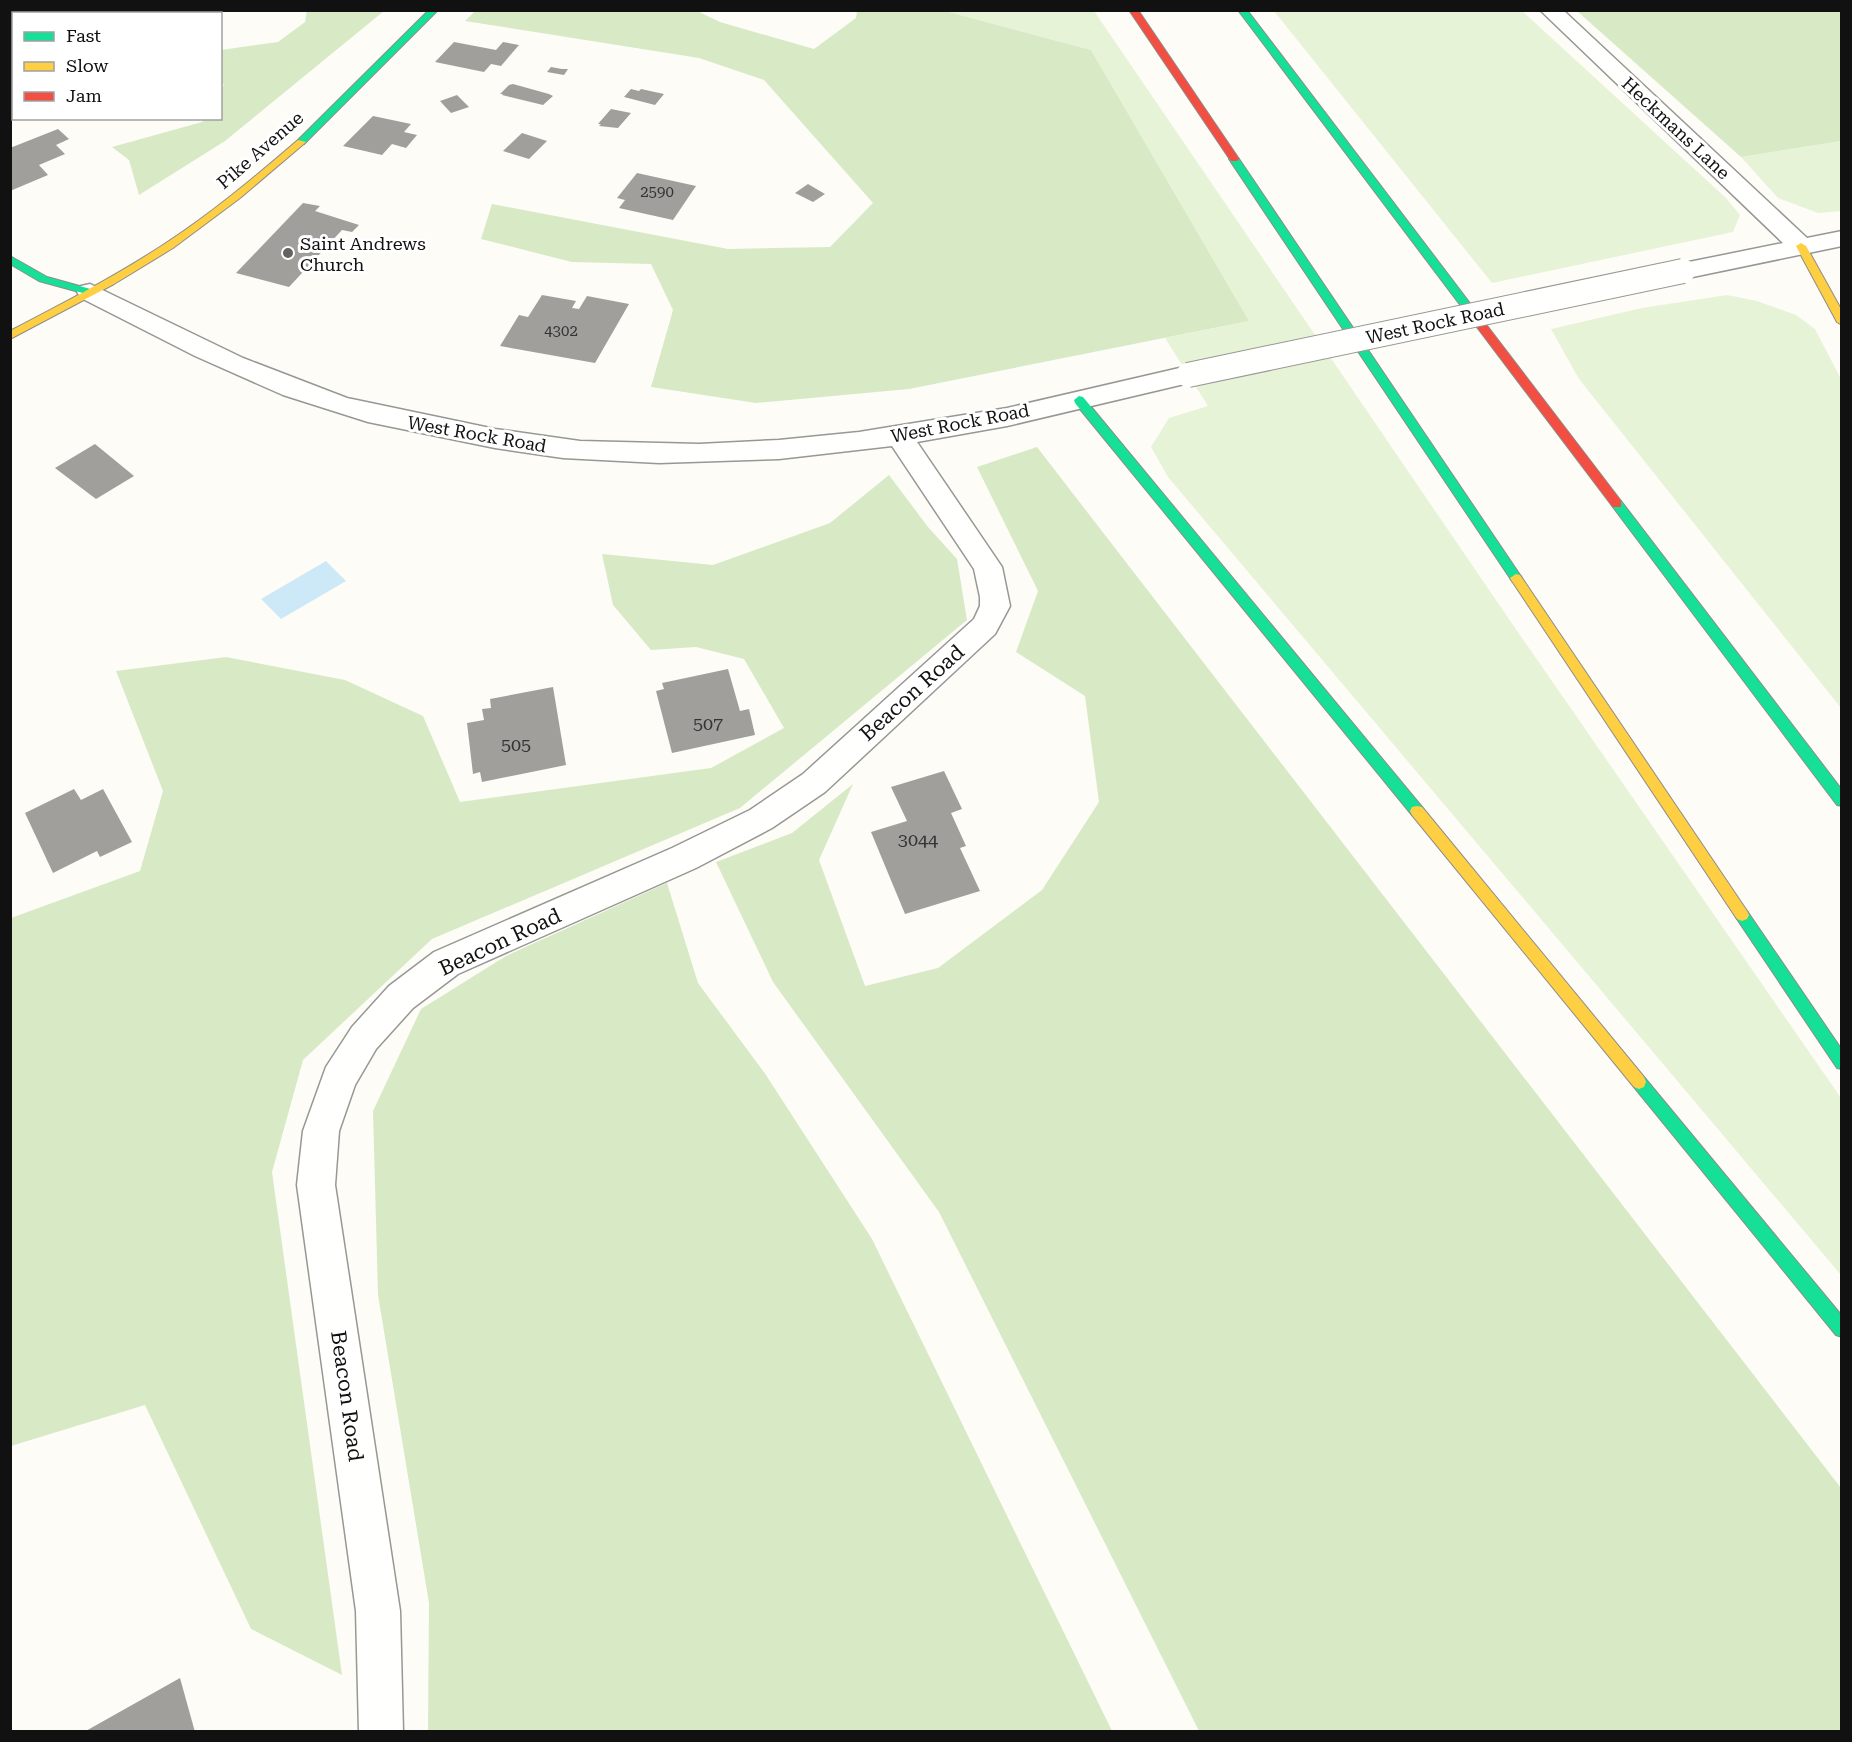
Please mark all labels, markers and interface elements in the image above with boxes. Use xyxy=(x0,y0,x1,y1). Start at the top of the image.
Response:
legend xyxy=(12,12,222,120)
text: Fast xyxy=(66,25,101,46)
text: Slow xyxy=(66,55,108,76)
street label: Heckmans Lane xyxy=(1618,73,1734,183)
text: Jam xyxy=(66,85,102,106)
street label: Pike Avenue xyxy=(213,107,307,193)
house number: 2590 xyxy=(640,183,674,201)
place label: Saint Andrews Church xyxy=(300,233,426,275)
marker: Saint Andrews Church xyxy=(281,246,295,260)
street label: West Rock Road xyxy=(1364,298,1506,348)
house number: 4302 xyxy=(544,322,578,340)
street label: West Rock Road xyxy=(889,399,1032,447)
street label: West Rock Road xyxy=(406,411,549,457)
street label: Beacon Road xyxy=(855,640,969,746)
house number: 507 xyxy=(693,713,723,734)
house number: 505 xyxy=(501,734,531,755)
house number: 3044 xyxy=(898,829,938,850)
street label: Beacon Road xyxy=(435,903,565,981)
street label: Beacon Road xyxy=(326,1329,368,1463)

